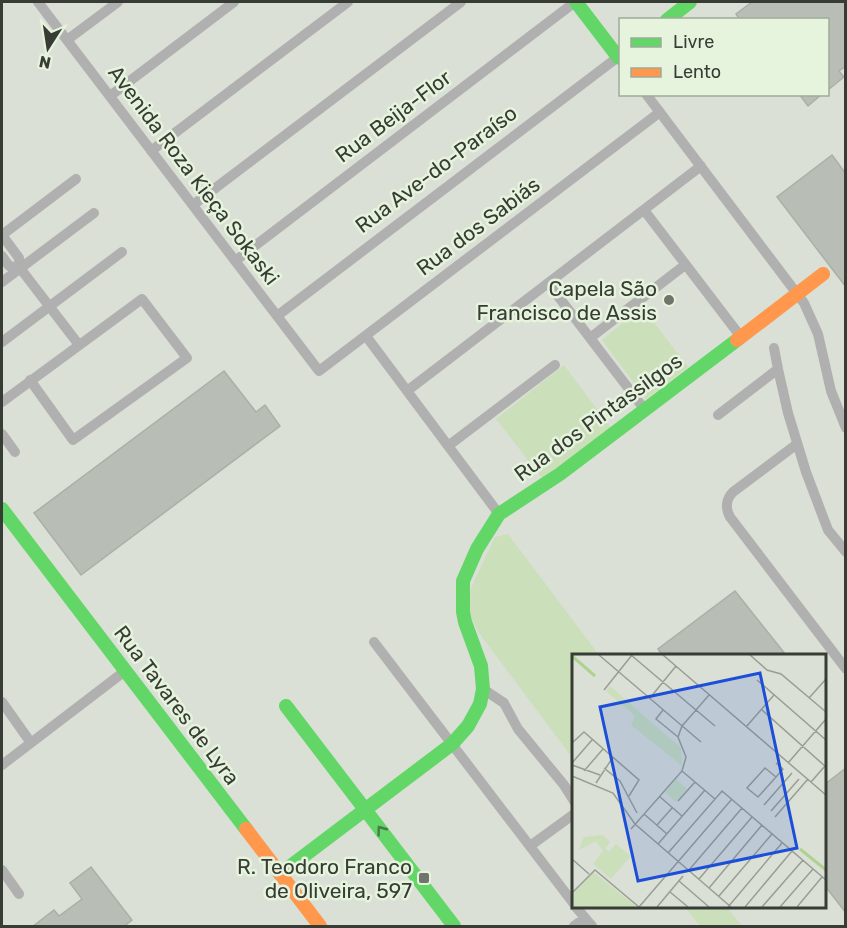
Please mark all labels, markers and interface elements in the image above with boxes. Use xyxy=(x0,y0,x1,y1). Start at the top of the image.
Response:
north arrow xyxy=(18,18,78,78)
legend xyxy=(619,18,829,96)
text: Livre xyxy=(673,31,714,53)
text: N xyxy=(37,52,53,73)
street label: Avenida Roza Kieça Sokaski xyxy=(103,60,285,290)
text: Lento xyxy=(673,61,721,83)
street label: Rua Beija-Flor xyxy=(330,64,456,168)
street label: Rua Ave-do-Paraíso xyxy=(350,100,522,238)
street label: Rua dos Sabiás xyxy=(411,171,545,281)
place label: Capela São Francisco de Assis xyxy=(477,276,657,325)
marker: Capela São Francisco de Assis xyxy=(662,293,676,307)
street label: Rua dos Pintassilgos xyxy=(509,348,687,486)
street label: Rua Tavares de Lyra xyxy=(109,621,245,789)
inset map xyxy=(572,654,826,907)
one-way arrow xyxy=(377,826,388,837)
place label: R. Teodoro Franco de Oliveira, 597 xyxy=(237,854,412,903)
marker: R. Teodoro Franco de Oliveira, 597 xyxy=(417,871,431,885)

